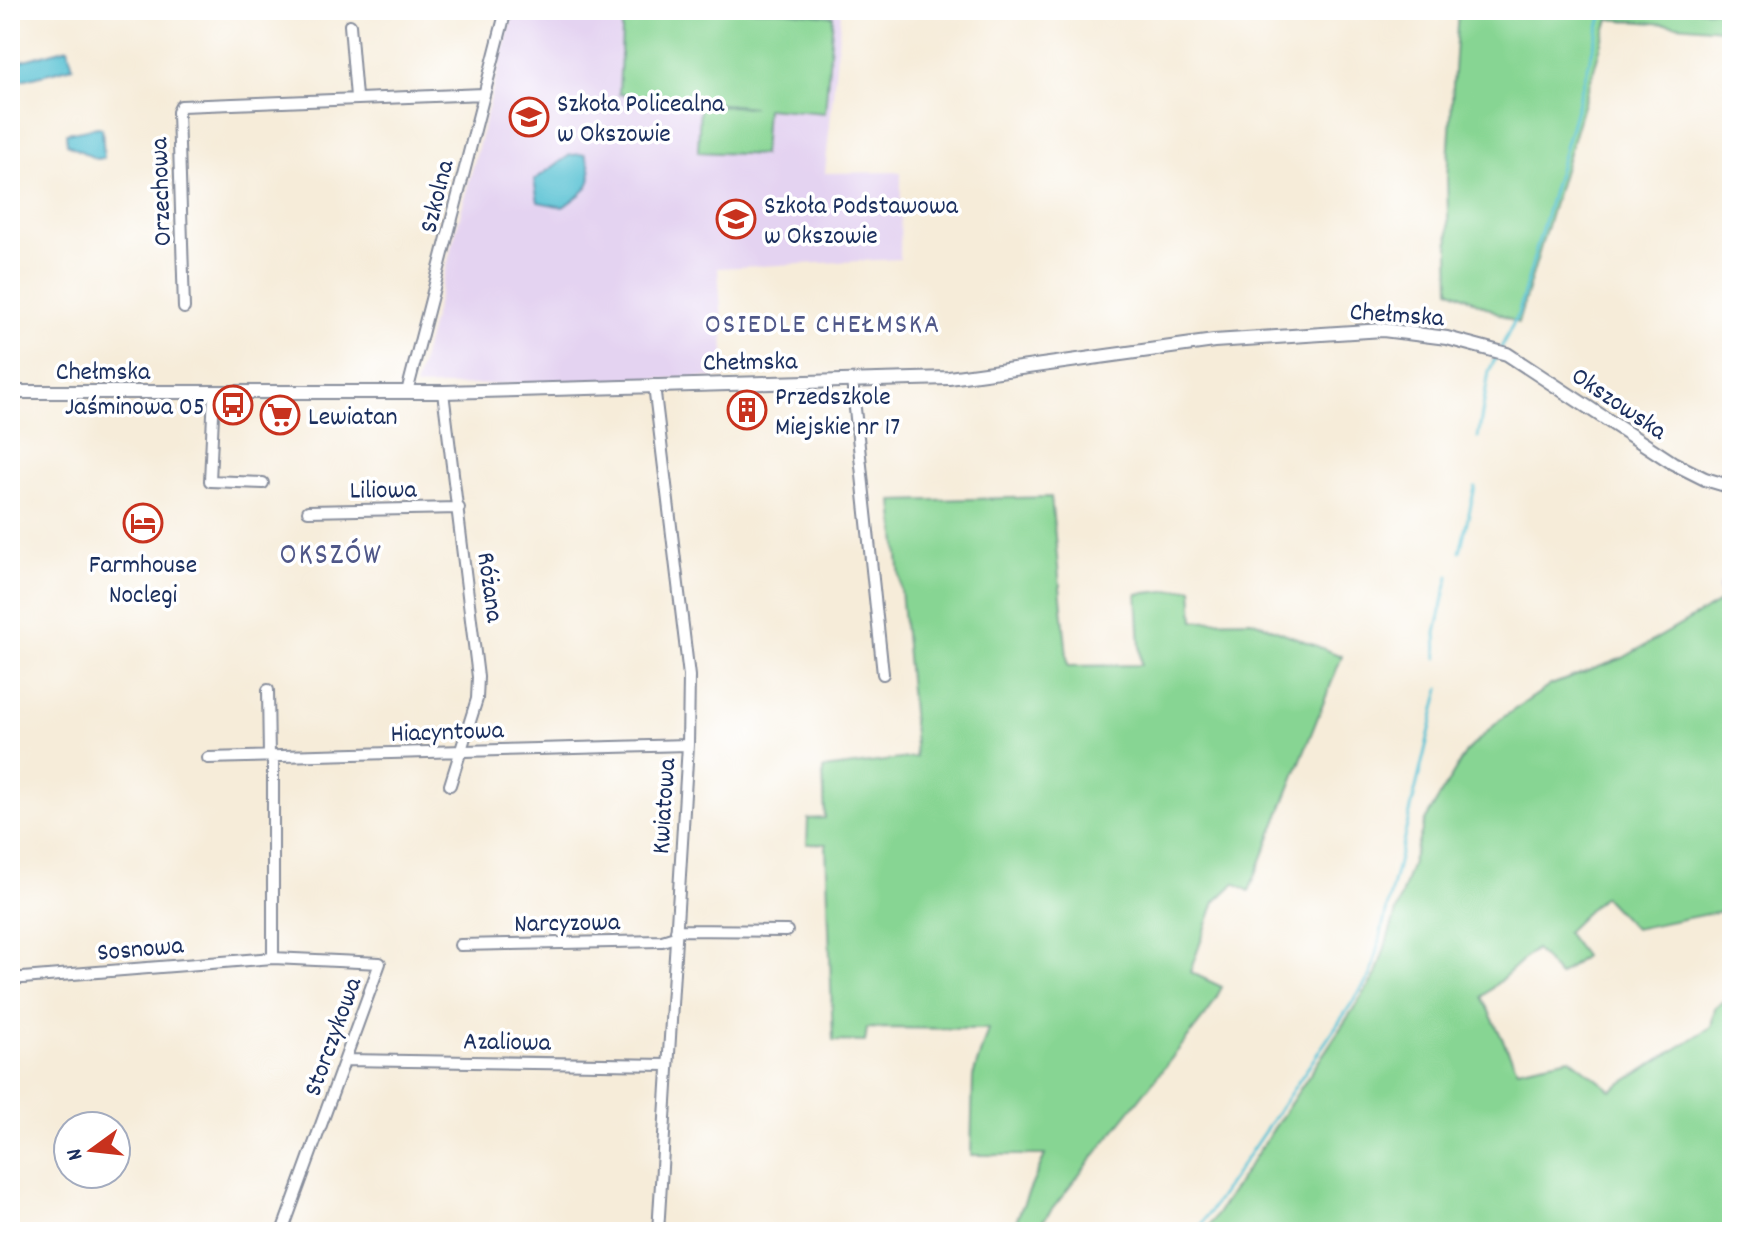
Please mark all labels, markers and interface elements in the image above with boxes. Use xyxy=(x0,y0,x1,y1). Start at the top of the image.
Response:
place label: Szkoła Policealna w Okszowie xyxy=(557,87,725,154)
school or university icon: Szkoła Policealna w Okszowie xyxy=(508,96,550,138)
street label: Orzechowa xyxy=(142,136,183,247)
street label: Szkolna xyxy=(411,156,465,237)
place label: Szkoła Podstawowa w Okszowie xyxy=(764,189,959,256)
school or university icon: Szkoła Podstawowa w Okszowie xyxy=(715,198,757,240)
street label: Chełmska xyxy=(1348,295,1446,338)
district label: OSIEDLE CHEŁMSKA xyxy=(705,307,941,347)
street label: Chełmska xyxy=(703,344,798,383)
street label: Chełmska xyxy=(56,355,151,392)
street label: Okszowska xyxy=(1563,359,1674,451)
place label: Przedszkole Miejskie nr 17 xyxy=(775,380,900,447)
bus stop icon: Jaśminowa 05 xyxy=(212,384,254,426)
building icon: Przedszkole Miejskie nr 17 xyxy=(726,389,768,431)
place label: Jaśminowa 05 xyxy=(65,390,205,427)
supermarket icon: Lewiatan xyxy=(259,394,301,436)
place label: Lewiatan xyxy=(308,400,398,437)
street label: Liliowa xyxy=(349,472,418,511)
hotel icon: Farmhouse Noclegi xyxy=(122,502,164,544)
district label: OKSZÓW xyxy=(279,536,383,579)
place label: Farmhouse Noclegi xyxy=(89,548,197,615)
street label: Różana xyxy=(465,550,512,626)
street label: Hiacyntowa xyxy=(390,713,505,754)
street label: Kwiatowa xyxy=(644,756,687,855)
street label: Narcyzowa xyxy=(514,905,621,944)
street label: Sosnowa xyxy=(96,928,186,973)
street label: Storczykowa xyxy=(296,972,373,1102)
street label: Azaliowa xyxy=(463,1024,552,1063)
north arrow xyxy=(52,1110,132,1190)
text: N xyxy=(60,1145,92,1164)

